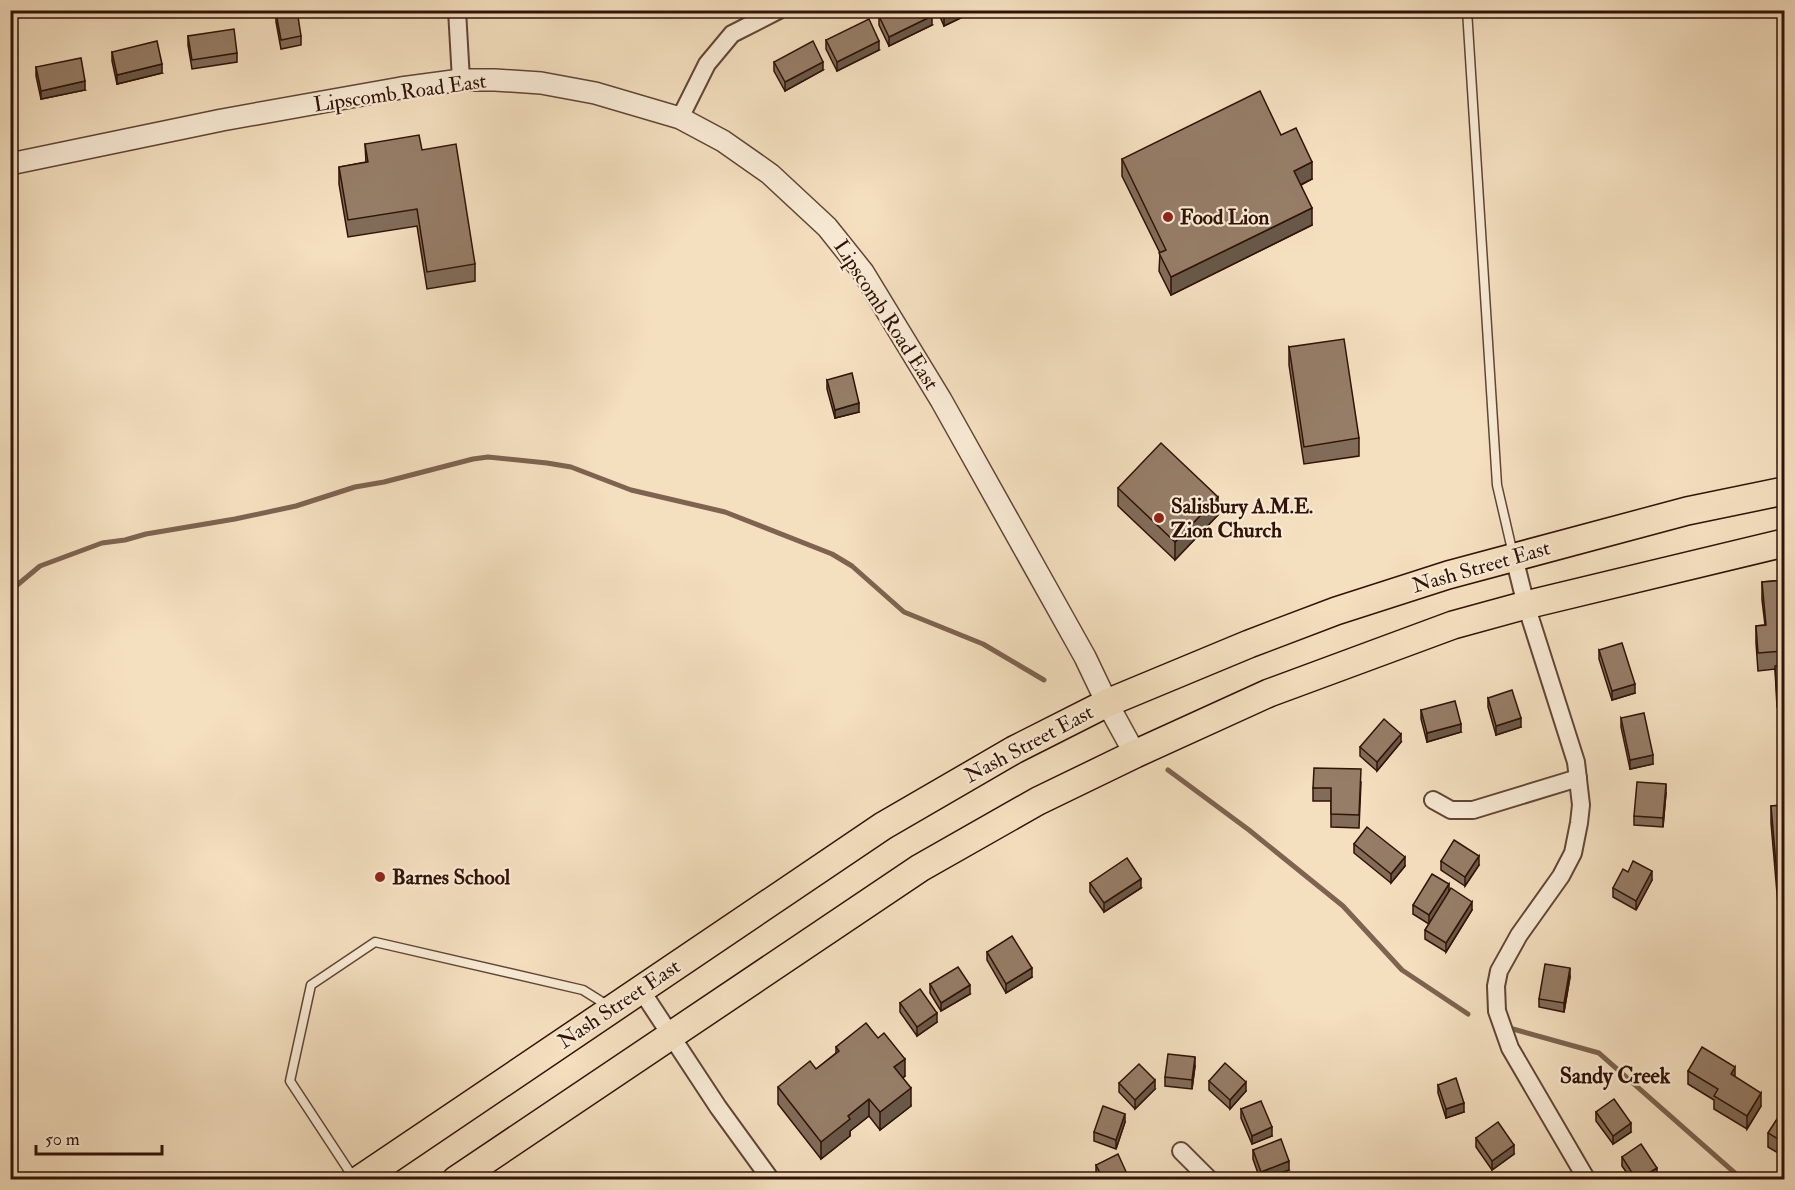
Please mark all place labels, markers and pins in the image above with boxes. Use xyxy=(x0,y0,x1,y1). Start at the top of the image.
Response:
place label: Food Lion xyxy=(1180,204,1269,231)
marker: Food Lion xyxy=(1161,210,1175,224)
place label: Salisbury A.M.E. Zion Church xyxy=(1171,493,1313,544)
marker: Salisbury A.M.E. Zion Church xyxy=(1152,511,1166,525)
place label: Barnes School xyxy=(392,864,511,891)
marker: Barnes School xyxy=(373,870,387,884)

